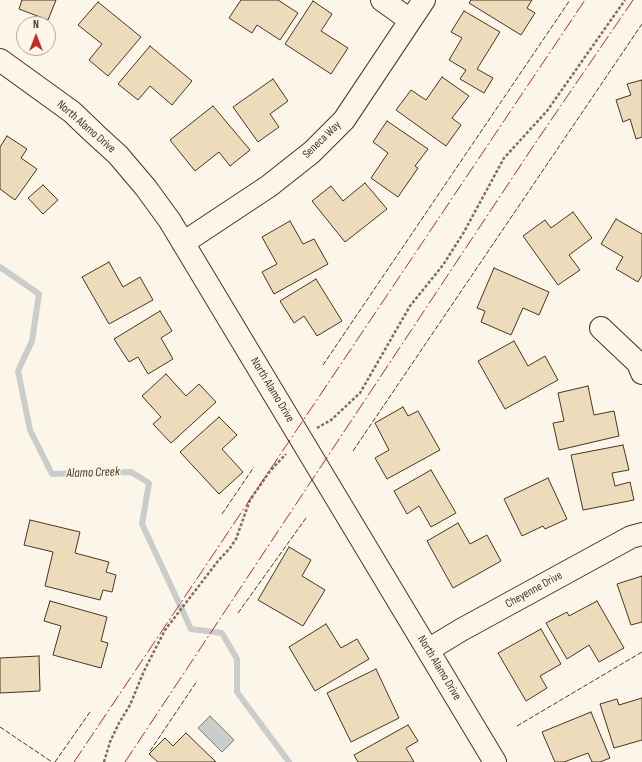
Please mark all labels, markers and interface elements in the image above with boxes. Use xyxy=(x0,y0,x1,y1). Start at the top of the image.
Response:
north arrow xyxy=(16,16,56,56)
text: N xyxy=(33,18,39,31)
street label: North Alamo Drive xyxy=(54,98,118,156)
street label: Seneca Way xyxy=(300,118,344,162)
street label: North Alamo Drive xyxy=(247,355,297,425)
water label: Alamo Creek xyxy=(66,464,120,482)
street label: Cheyenne Drive xyxy=(503,568,565,612)
street label: North Alamo Drive xyxy=(414,633,464,703)

